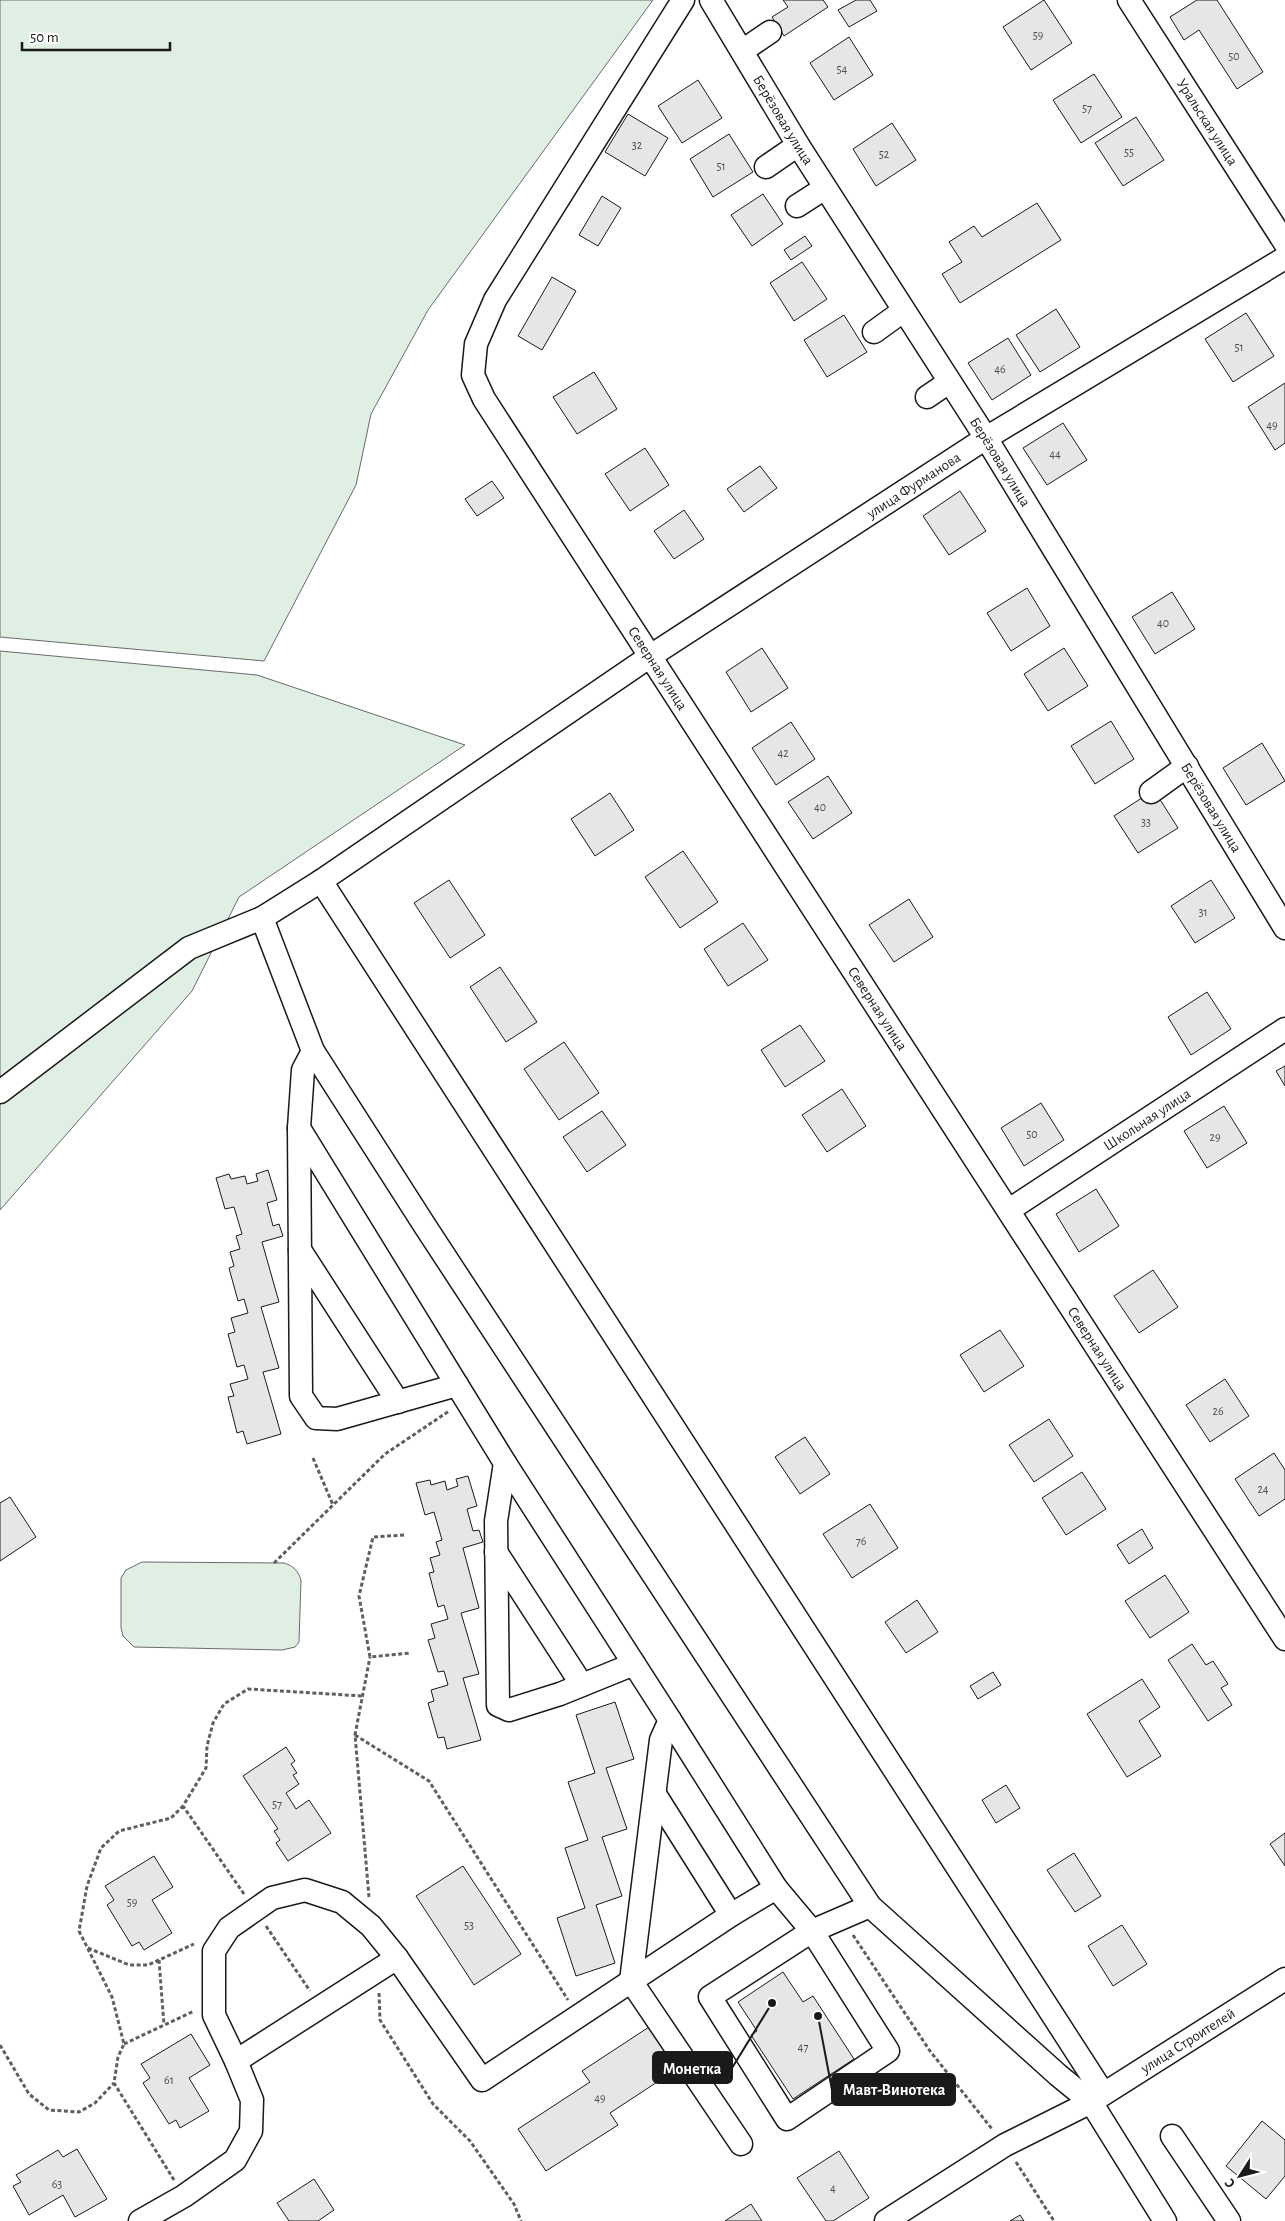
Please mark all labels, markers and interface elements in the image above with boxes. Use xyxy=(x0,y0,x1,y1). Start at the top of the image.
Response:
scale bar xyxy=(22,20,170,52)
house number: 59 xyxy=(1033,29,1044,41)
text: 50 m xyxy=(30,30,59,45)
house number: 50 xyxy=(1228,50,1240,62)
house number: 54 xyxy=(837,63,848,75)
street label: Берёзовая улица xyxy=(750,72,816,168)
street label: Уральская улица xyxy=(1174,76,1241,168)
house number: 57 xyxy=(1082,102,1092,114)
house number: 32 xyxy=(632,139,643,151)
house number: 55 xyxy=(1124,146,1134,158)
house number: 52 xyxy=(879,148,890,160)
house number: 51 xyxy=(716,160,726,172)
house number: 51 xyxy=(1234,341,1244,353)
house number: 46 xyxy=(994,363,1006,375)
street label: Берёзовая улица xyxy=(967,414,1034,509)
house number: 49 xyxy=(1266,419,1278,431)
house number: 44 xyxy=(1049,448,1061,460)
street label: улица Фурманова xyxy=(863,449,963,521)
house number: 40 xyxy=(1157,617,1169,629)
street label: Северная улица xyxy=(625,624,690,713)
house number: 42 xyxy=(777,747,789,759)
street label: Берёзовая улица xyxy=(1178,760,1244,855)
house number: 40 xyxy=(814,801,826,813)
house number: 33 xyxy=(1141,816,1151,828)
house number: 31 xyxy=(1198,906,1208,918)
street label: Северная улица xyxy=(845,964,910,1053)
street label: Школьная улица xyxy=(1101,1086,1193,1153)
house number: 50 xyxy=(1026,1128,1038,1140)
house number: 29 xyxy=(1209,1131,1221,1143)
street label: Северная улица xyxy=(1065,1304,1130,1393)
house number: 26 xyxy=(1212,1405,1224,1417)
house number: 24 xyxy=(1257,1483,1269,1495)
house number: 76 xyxy=(856,1535,867,1547)
house number: 57 xyxy=(272,1798,282,1810)
house number: 59 xyxy=(127,1896,138,1908)
house number: 53 xyxy=(464,1919,474,1931)
street label: улица Строителей xyxy=(1137,2005,1238,2076)
house number: 47 xyxy=(798,2041,808,2053)
callout: Монетка xyxy=(653,2052,732,2083)
text: Монетка xyxy=(663,2061,722,2077)
house number: 61 xyxy=(164,2074,174,2086)
callout: Мавт-Винотека xyxy=(832,2074,955,2105)
text: Мавт-Винотека xyxy=(843,2082,946,2098)
house number: 49 xyxy=(594,2092,606,2104)
north arrow xyxy=(1215,2151,1265,2201)
text: С xyxy=(1222,2176,1238,2190)
house number: 63 xyxy=(52,2178,62,2190)
house number: 4 xyxy=(830,2182,836,2194)

